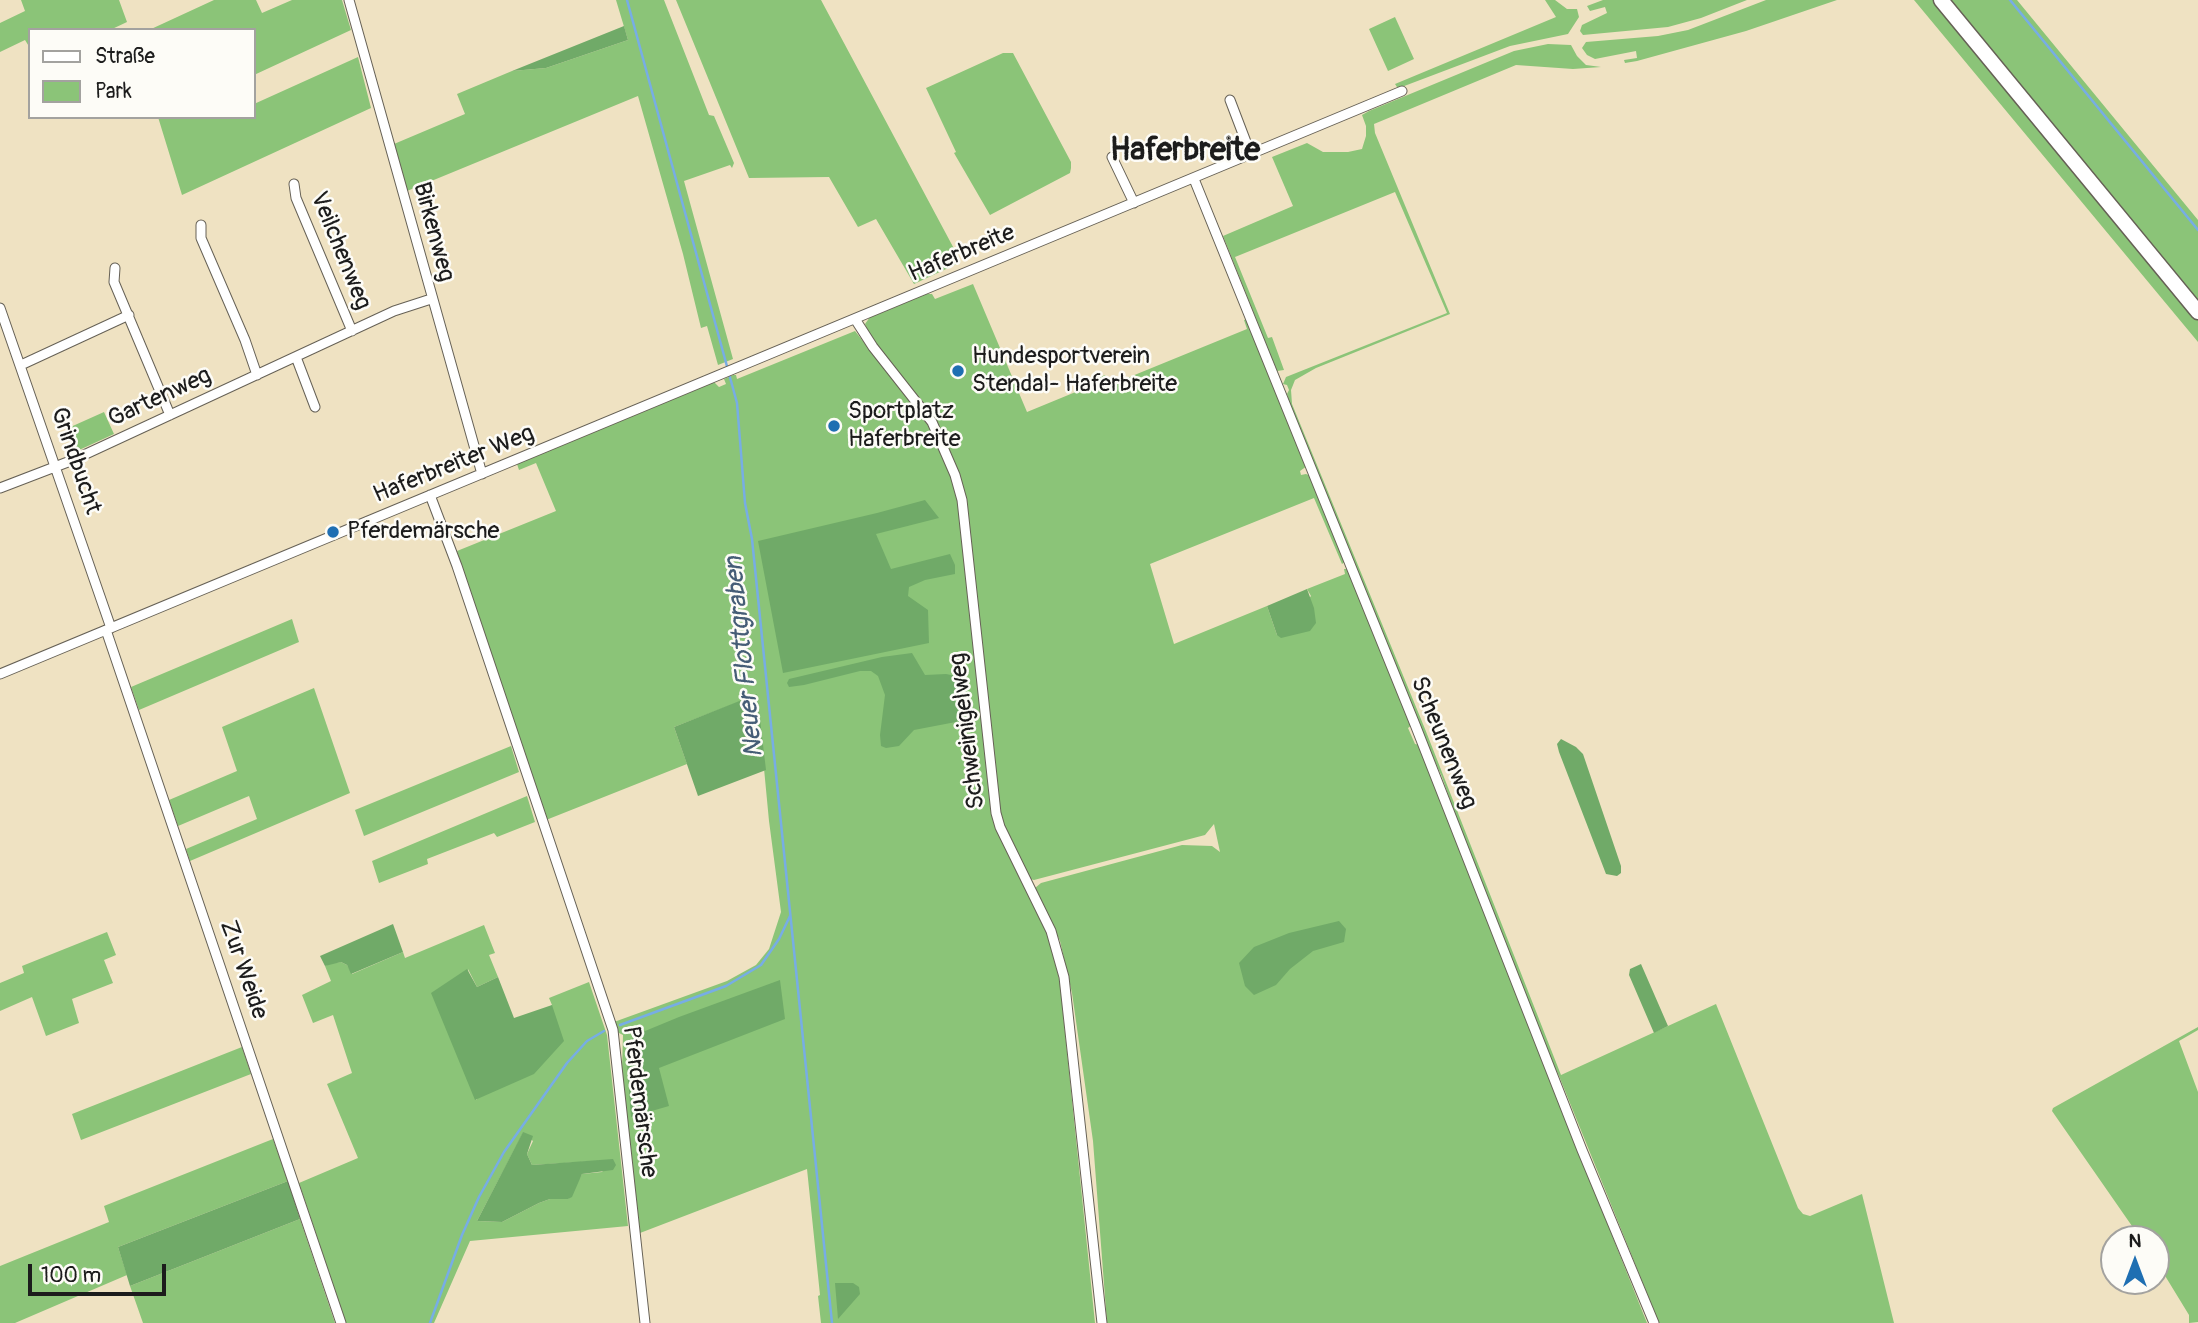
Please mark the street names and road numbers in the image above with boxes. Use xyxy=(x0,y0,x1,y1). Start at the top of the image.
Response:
street label: Birkenweg xyxy=(406,179,460,285)
street label: Veilchenweg xyxy=(303,188,377,314)
street label: Haferbreite xyxy=(905,219,1019,289)
street label: Gartenweg xyxy=(104,362,216,434)
street label: Grindbucht xyxy=(43,404,107,518)
street label: Haferbreiter Weg xyxy=(369,420,539,510)
street label: Schweinigelweg xyxy=(944,651,992,811)
street label: Scheunenweg xyxy=(1403,673,1483,813)
street label: Zur Weide xyxy=(213,917,273,1023)
street label: Pferdemärsche xyxy=(615,1025,663,1179)

